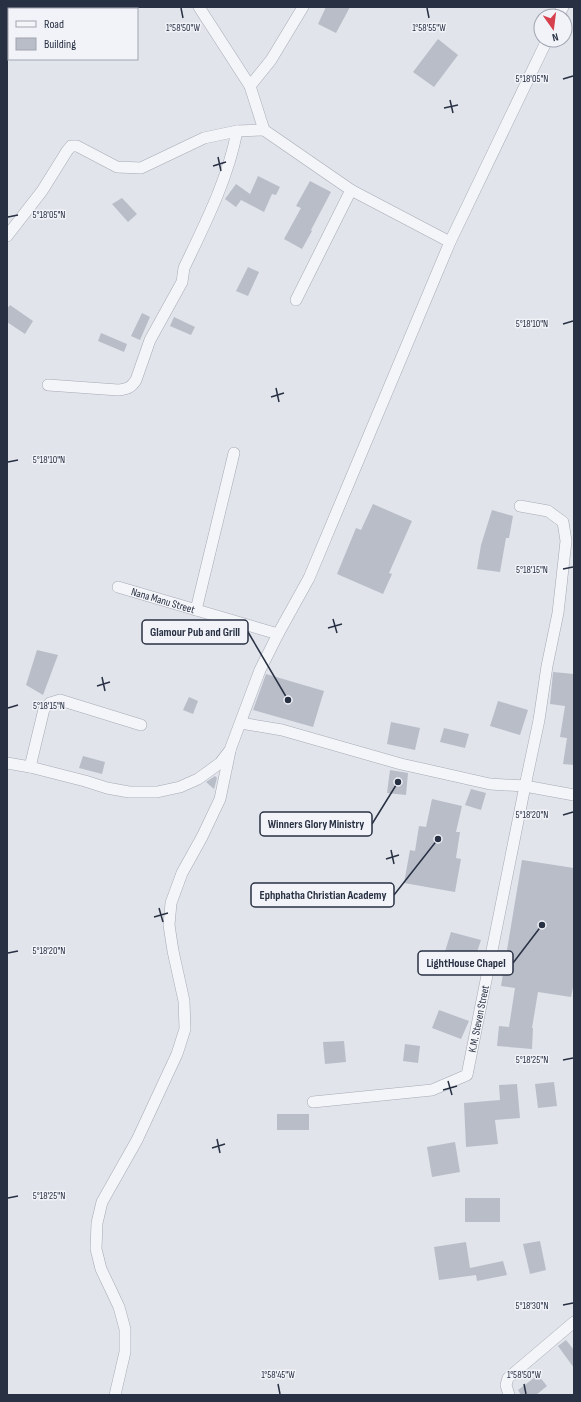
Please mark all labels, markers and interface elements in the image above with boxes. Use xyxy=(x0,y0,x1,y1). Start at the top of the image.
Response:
legend xyxy=(8,8,138,60)
north arrow xyxy=(533,8,573,48)
text: Road xyxy=(44,17,64,32)
text: 1°58'50"W xyxy=(166,22,200,34)
text: 1°58'55"W xyxy=(412,22,446,34)
text: N xyxy=(551,30,560,44)
text: Building xyxy=(44,37,76,52)
text: 5°18'05"N xyxy=(516,73,548,85)
text: 5°18'05"N xyxy=(33,209,65,221)
text: 5°18'10"N xyxy=(516,318,548,330)
text: 5°18'10"N xyxy=(33,454,65,466)
text: 5°18'15"N xyxy=(516,564,548,576)
street label: Nana Manu Street xyxy=(130,585,197,616)
callout: Glamour Pub and Grill xyxy=(142,620,248,644)
text: Glamour Pub and Grill xyxy=(150,625,240,640)
text: 5°18'15"N xyxy=(33,700,65,712)
text: 5°18'20"N xyxy=(516,809,548,821)
callout: Winners Glory Ministry xyxy=(260,812,372,836)
text: Winners Glory Ministry xyxy=(268,817,364,832)
callout: Ephphatha Christian Academy xyxy=(251,883,394,907)
text: Ephphatha Christian Academy xyxy=(260,888,386,903)
text: 5°18'20"N xyxy=(33,945,65,957)
callout: LightHouse Chapel xyxy=(418,951,513,975)
text: LightHouse Chapel xyxy=(426,956,506,971)
street label: K.M. Steven Street xyxy=(465,983,491,1054)
text: 5°18'25"N xyxy=(516,1054,548,1066)
text: 5°18'25"N xyxy=(33,1190,65,1202)
text: 5°18'30"N xyxy=(515,1300,549,1312)
text: 1°58'45"W xyxy=(261,1369,295,1381)
text: 1°58'50"W xyxy=(507,1369,541,1381)

